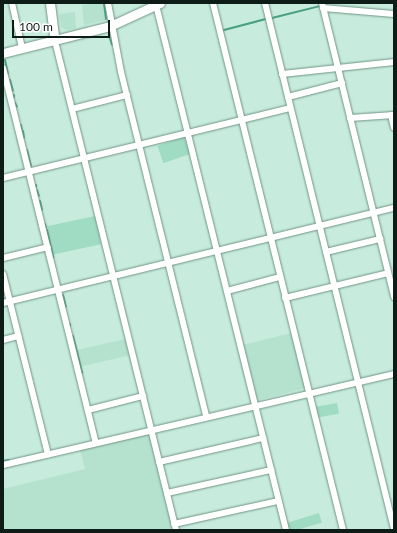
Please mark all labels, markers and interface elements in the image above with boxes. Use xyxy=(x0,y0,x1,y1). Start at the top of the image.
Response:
scale bar xyxy=(14,12,112,38)
text: 100 m xyxy=(19,19,53,34)

